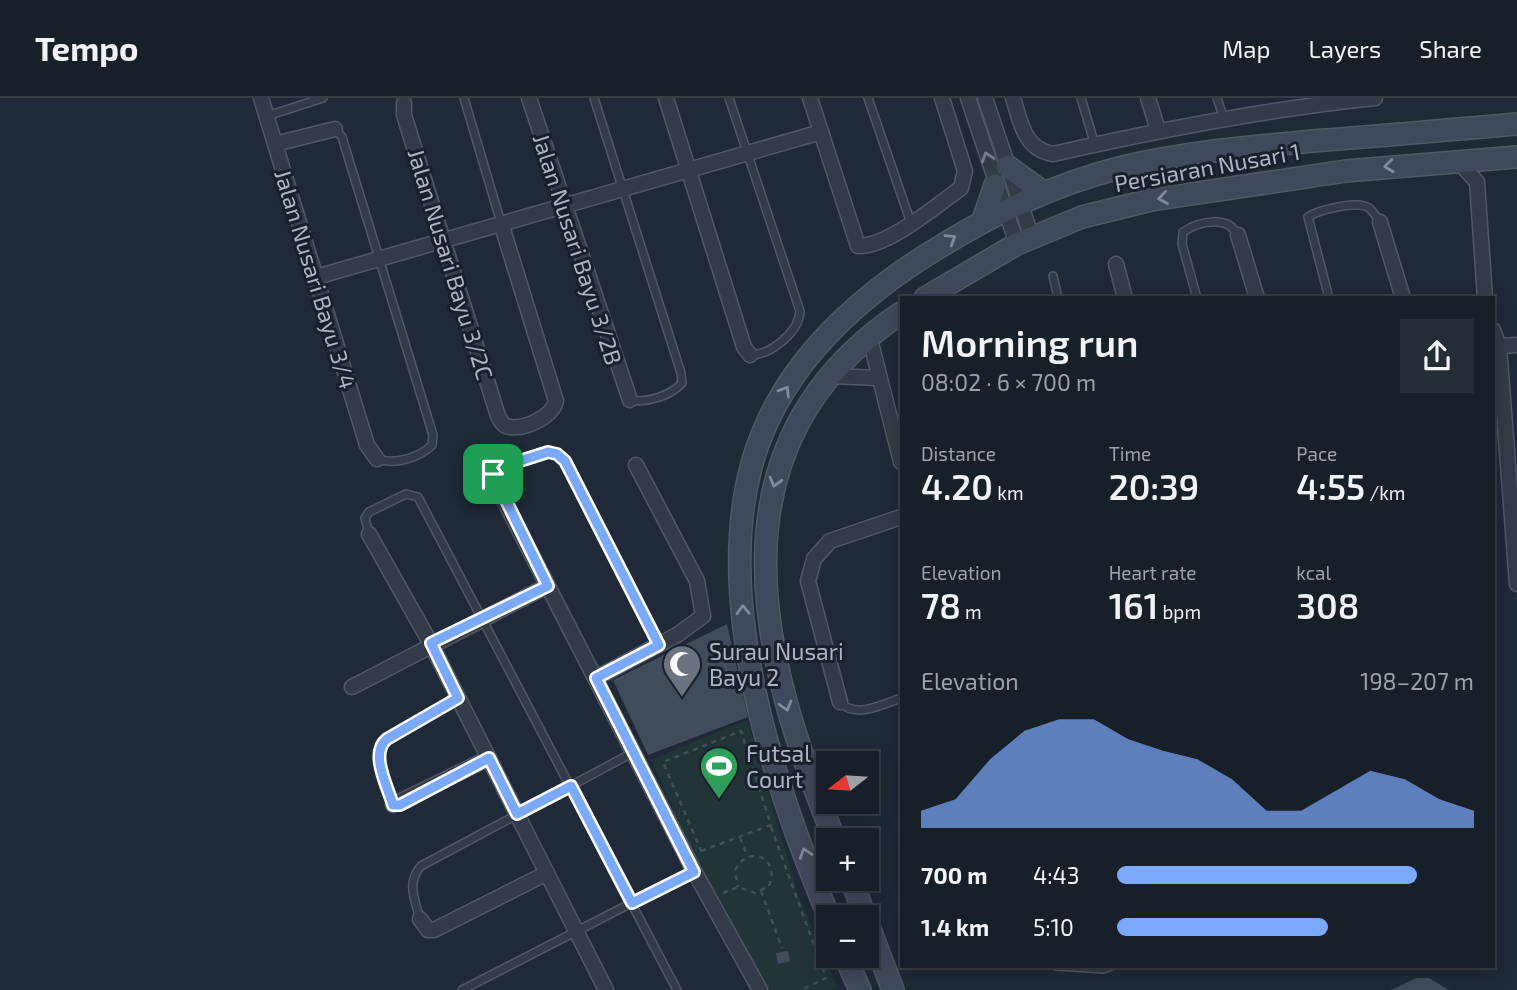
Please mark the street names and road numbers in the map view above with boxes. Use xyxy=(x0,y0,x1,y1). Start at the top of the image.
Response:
street label: Jalan Nusari Bayu 3/2B xyxy=(527,130,629,368)
street label: Persiaran Nusari 1 xyxy=(1112,137,1302,197)
street label: Jalan Nusari Bayu 3/2C xyxy=(403,145,499,383)
street label: Jalan Nusari Bayu 3/4 xyxy=(269,166,363,392)

